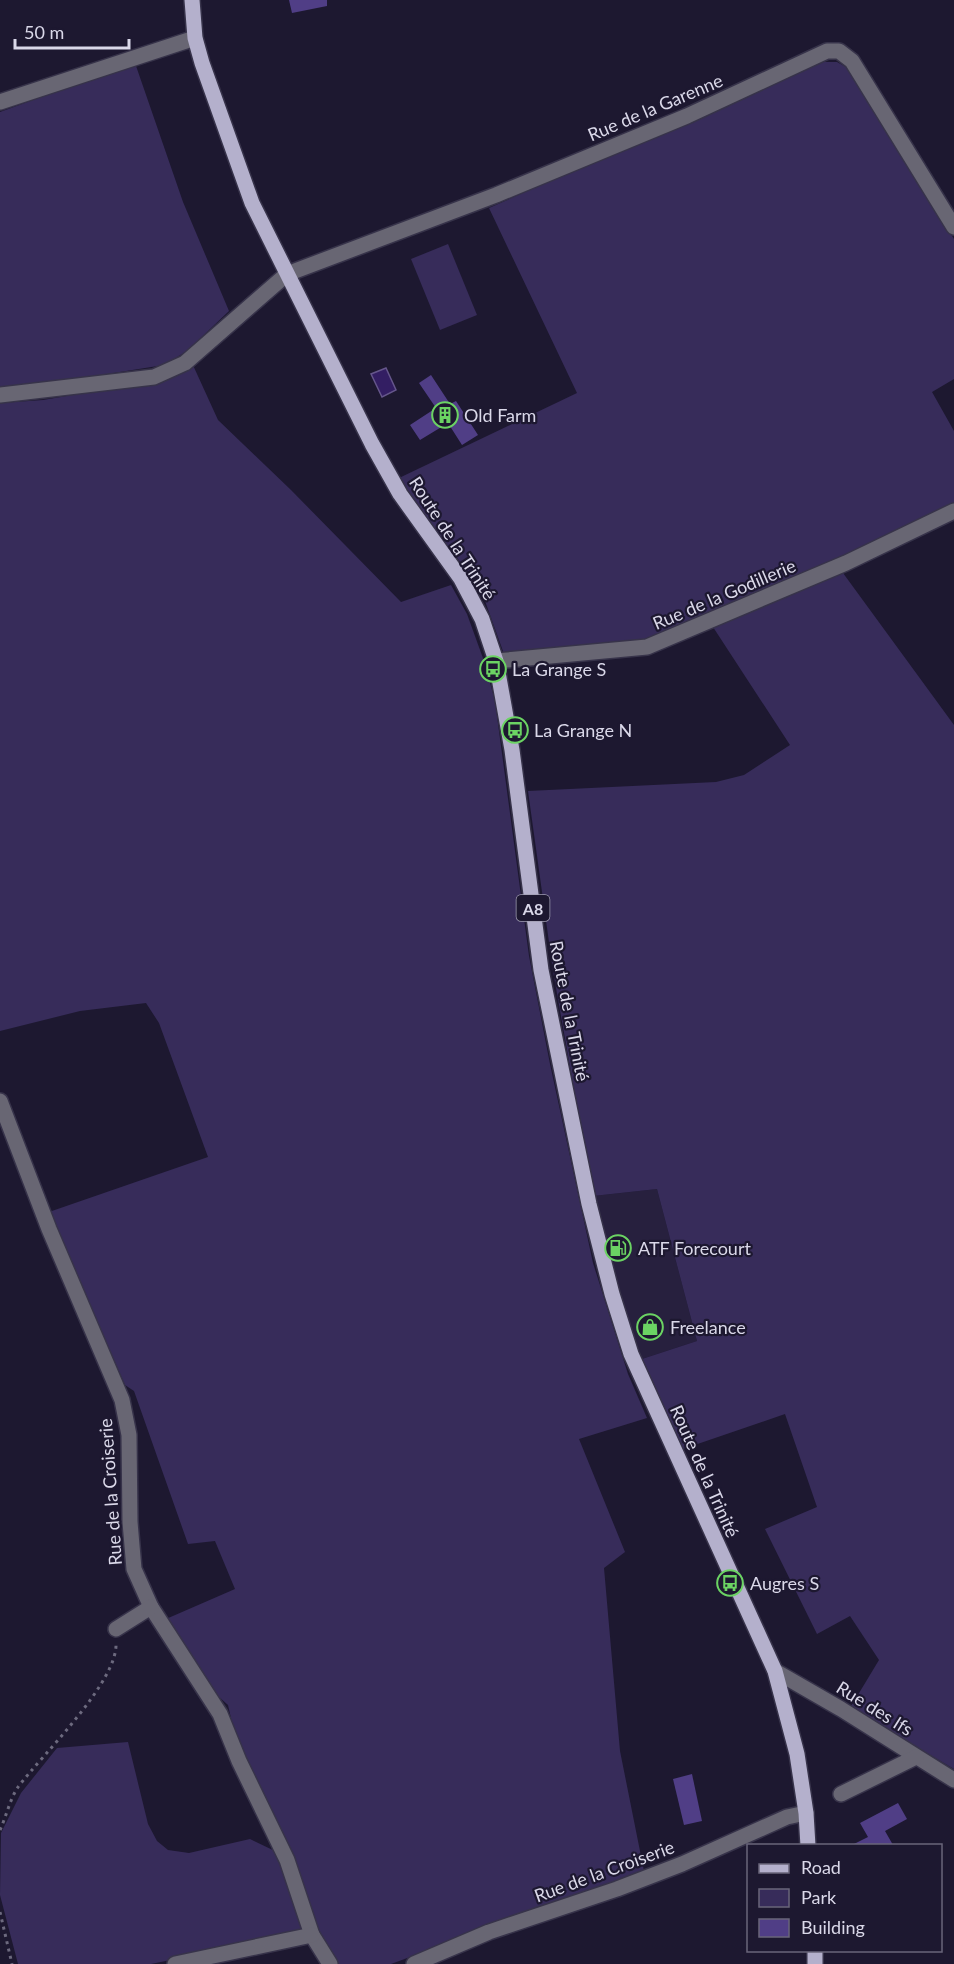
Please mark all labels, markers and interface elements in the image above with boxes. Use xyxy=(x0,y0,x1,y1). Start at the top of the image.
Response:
scale bar xyxy=(15,12,129,50)
text: 50 m xyxy=(24,21,64,43)
street label: Rue de la Garenne xyxy=(584,69,726,145)
building icon: Old Farm xyxy=(430,400,460,430)
place label: Old Farm xyxy=(464,404,536,426)
street label: Route de la Trinité xyxy=(405,472,501,604)
street label: Rue de la Godillerie xyxy=(649,554,799,634)
bus stop icon: La Grange S xyxy=(478,654,508,684)
place label: La Grange S xyxy=(512,658,606,680)
bus stop icon: La Grange N xyxy=(500,715,530,745)
place label: La Grange N xyxy=(534,719,632,741)
road number: A8 xyxy=(516,895,550,921)
street label: Route de la Trinité xyxy=(546,939,594,1083)
fuel station icon: ATF Forecourt xyxy=(603,1233,633,1263)
place label: ATF Forecourt xyxy=(638,1237,751,1259)
shop icon: Freelance xyxy=(635,1312,665,1342)
place label: Freelance xyxy=(670,1316,746,1338)
street label: Route de la Trinité xyxy=(666,1401,744,1541)
street label: Rue de la Croiserie xyxy=(94,1418,126,1566)
bus stop icon: Augres S xyxy=(715,1568,745,1598)
place label: Augres S xyxy=(750,1572,819,1594)
street label: Rue des Ifs xyxy=(833,1676,917,1740)
street label: Rue de la Croiserie xyxy=(531,1835,677,1907)
legend xyxy=(747,1844,942,1952)
text: Road xyxy=(801,1856,841,1878)
text: Park xyxy=(801,1886,837,1908)
text: Building xyxy=(801,1916,865,1938)

